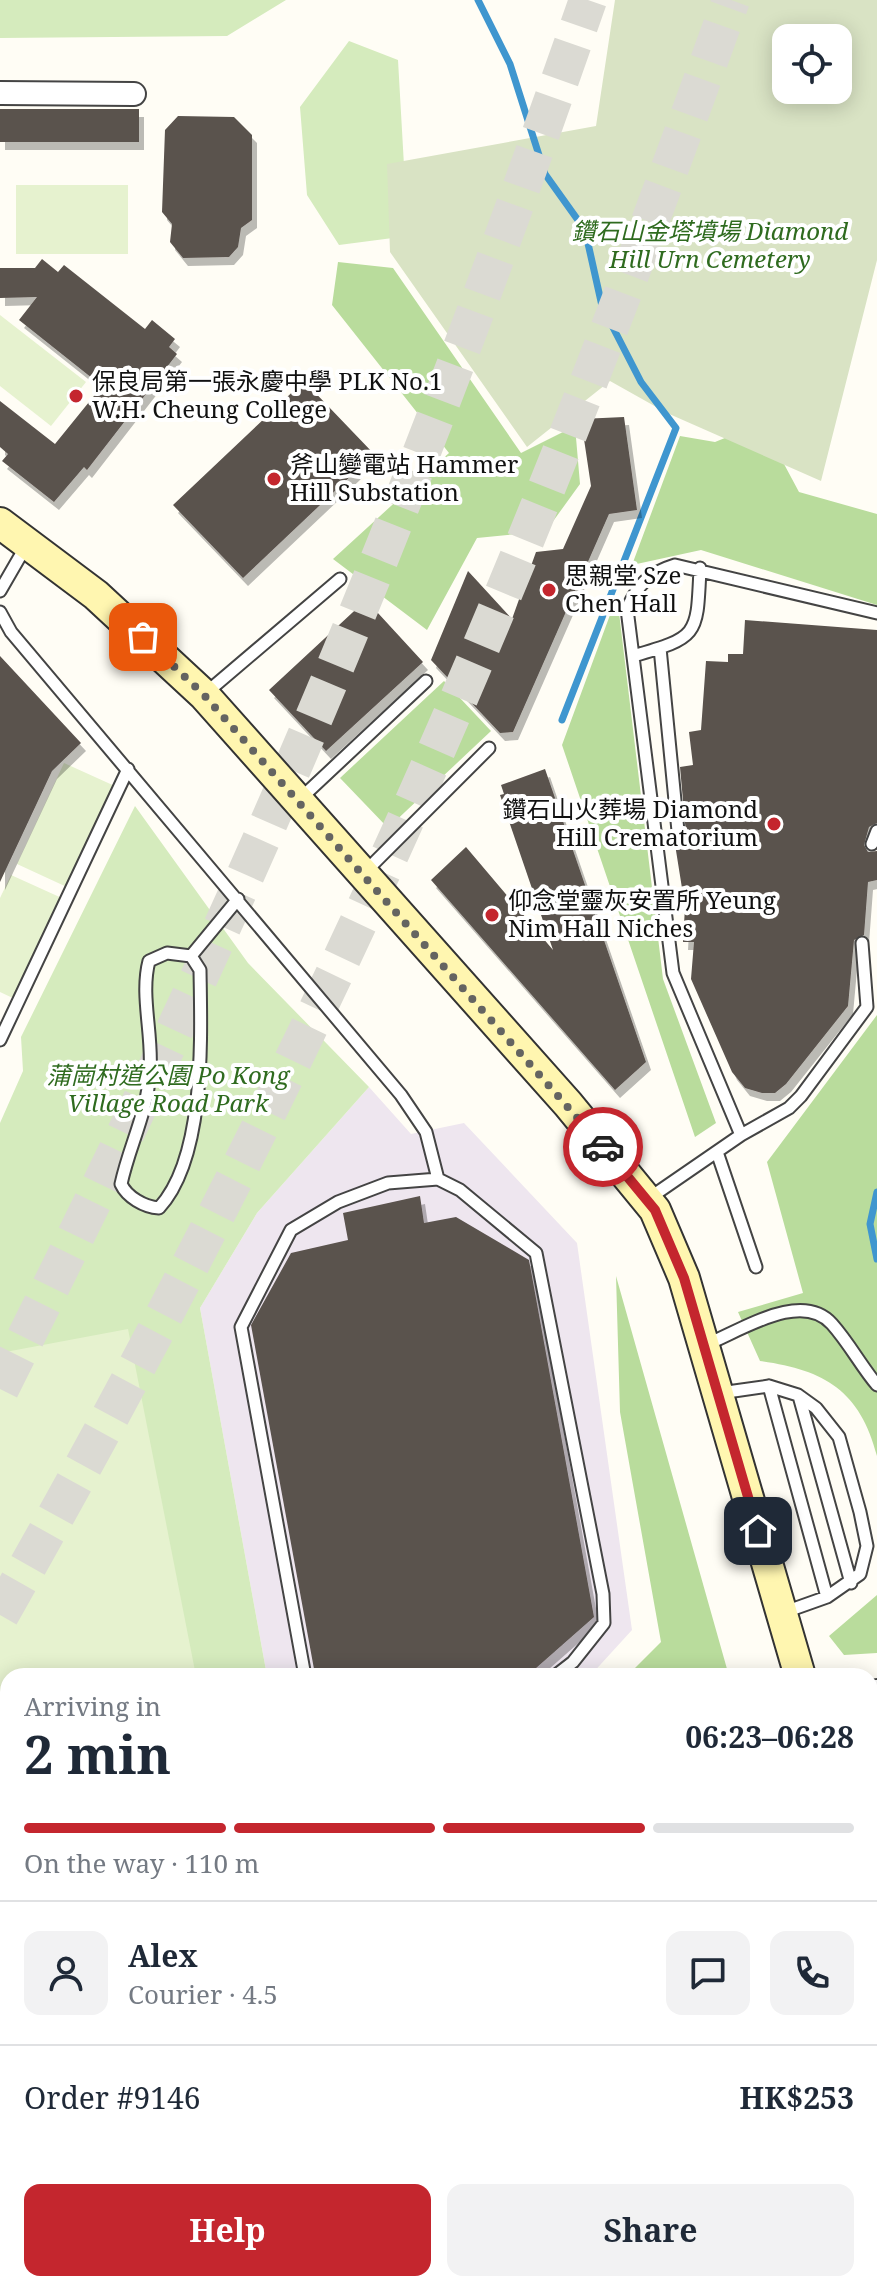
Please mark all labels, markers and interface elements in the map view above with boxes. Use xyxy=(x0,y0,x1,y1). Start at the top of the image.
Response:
map controls xyxy=(772,24,852,104)
button: locate xyxy=(772,24,852,104)
park label: 鑽石山金塔墳場 Diamond Hill Urn Cemetery xyxy=(572,214,848,275)
place label: 保良局第一張永慶中學 PLK No.1 W.H. Cheung College xyxy=(92,364,442,425)
marker: 保良局第一張永慶中學 PLK No.1 W.H. Cheung College xyxy=(67,387,85,405)
place label: 斧山變電站 Hammer Hill Substation xyxy=(290,447,518,508)
marker: 斧山變電站 Hammer Hill Substation xyxy=(265,470,283,488)
place label: 思親堂 Sze Chen Hall xyxy=(565,558,681,619)
marker: 思親堂 Sze Chen Hall xyxy=(540,581,558,599)
pin xyxy=(109,603,177,671)
icon: bag xyxy=(121,615,165,659)
place label: 鑽石山火葬場 Diamond Hill Crematorium xyxy=(502,792,758,853)
marker: 鑽石山火葬場 Diamond Hill Crematorium xyxy=(765,815,783,833)
place label: 仰念堂靈灰安置所 Yeung Nim Hall Niches xyxy=(508,883,776,944)
marker: 仰念堂靈灰安置所 Yeung Nim Hall Niches xyxy=(483,906,501,924)
park label: 蒲崗村道公園 Po Kong Village Road Park xyxy=(47,1058,291,1119)
courier xyxy=(563,1107,643,1187)
icon: car xyxy=(581,1125,625,1169)
pin xyxy=(724,1497,792,1565)
icon: home xyxy=(736,1509,780,1553)
text: Arriving in xyxy=(24,1688,161,1724)
text: 06:23–06:28 xyxy=(685,1716,854,1757)
text: 2 min xyxy=(24,1718,171,1789)
text: On the way · 110 m xyxy=(24,1845,259,1881)
button: person xyxy=(24,1931,108,2015)
button: chat xyxy=(666,1931,750,2015)
button: phone xyxy=(770,1931,854,2015)
text: Alex xyxy=(128,1935,198,1976)
text: Courier · 4.5 xyxy=(128,1976,278,2012)
text: Order #9146 xyxy=(24,2077,201,2118)
text: HK$253 xyxy=(740,2077,854,2118)
button: Help xyxy=(24,2184,431,2276)
button: Share xyxy=(447,2184,854,2276)

